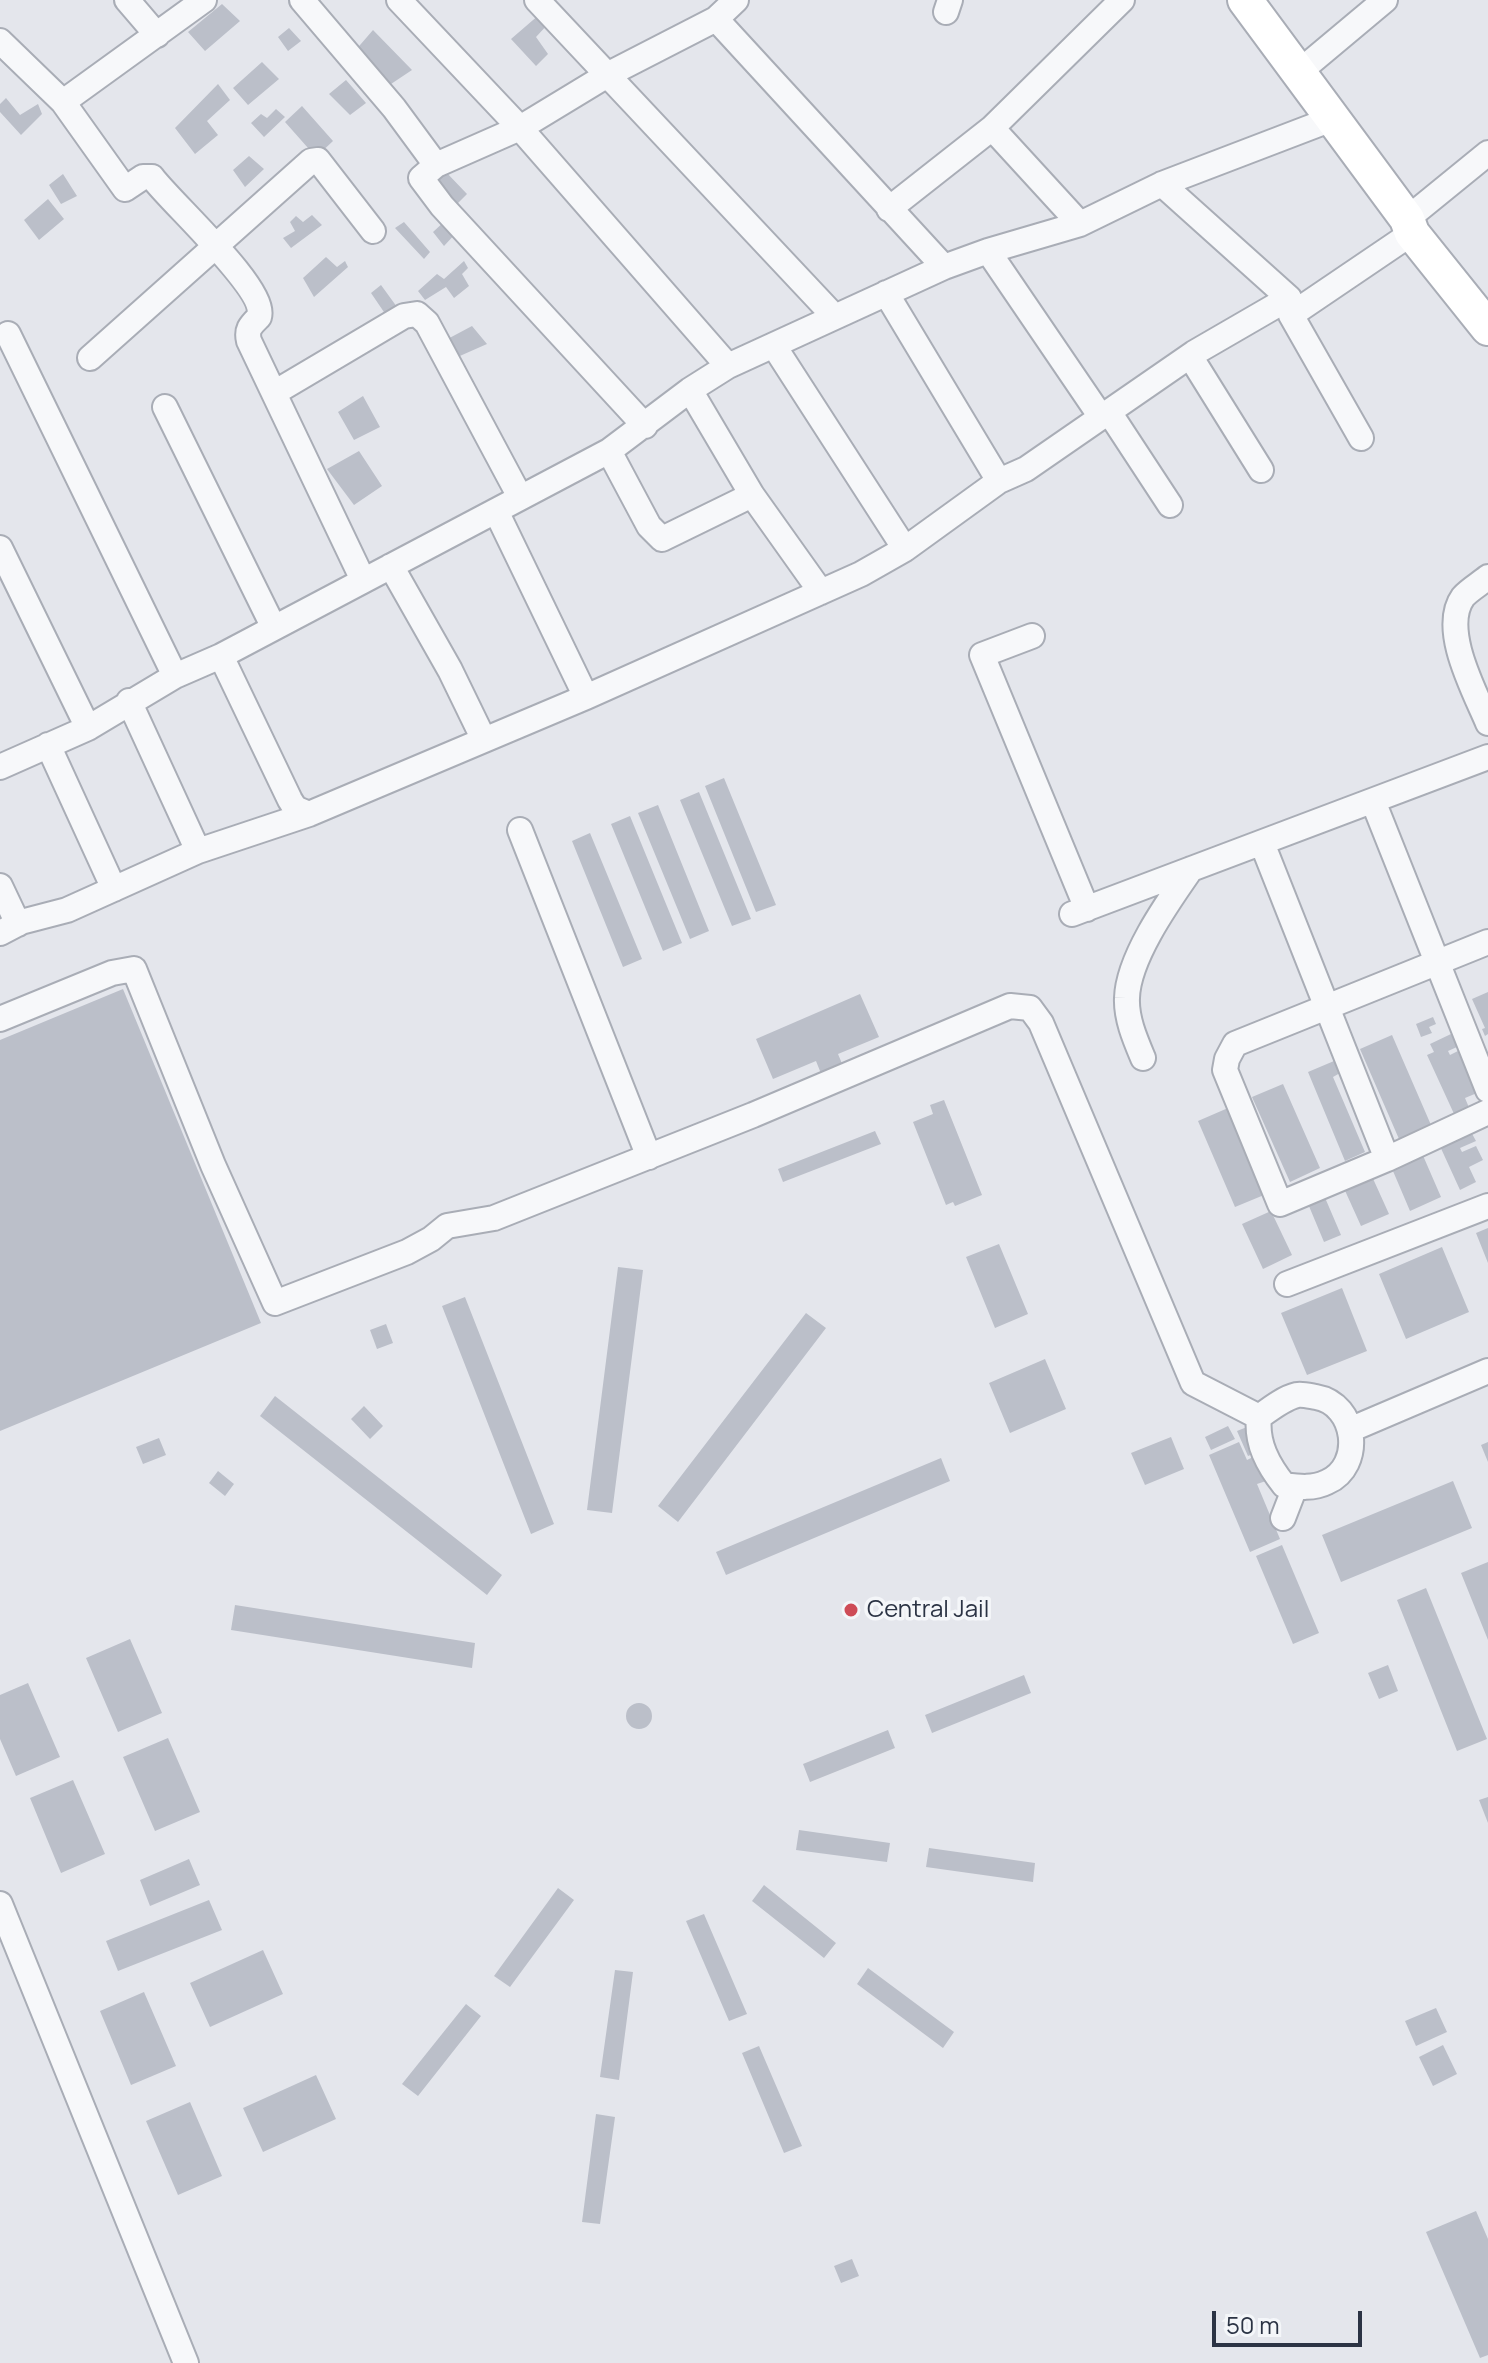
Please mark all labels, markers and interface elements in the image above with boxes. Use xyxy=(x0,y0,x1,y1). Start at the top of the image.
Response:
place label: Central Jail xyxy=(867,1596,989,1624)
marker: Central Jail xyxy=(842,1601,860,1619)
scale bar xyxy=(1216,2295,1366,2345)
text: 50 m xyxy=(1226,2308,1280,2341)

